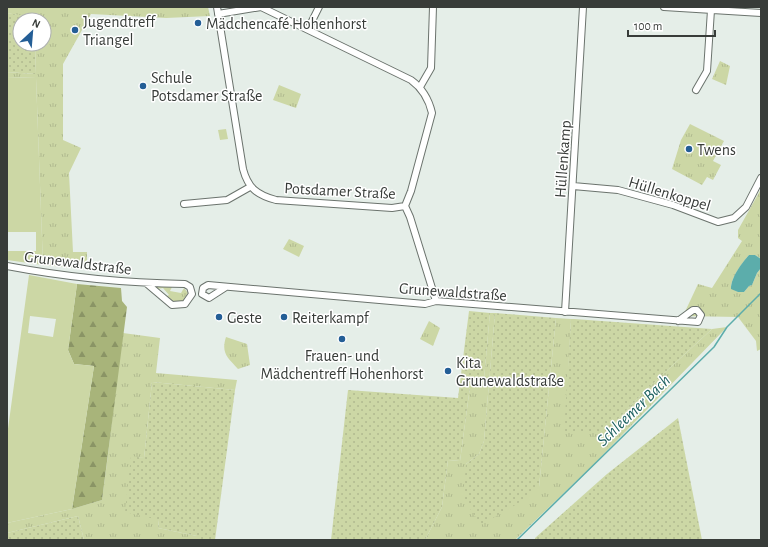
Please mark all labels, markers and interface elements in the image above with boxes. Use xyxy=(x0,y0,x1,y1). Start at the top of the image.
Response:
north arrow xyxy=(12,12,52,52)
scale bar xyxy=(628,12,715,38)
place label: Jugendtreff Triangel xyxy=(83,14,156,48)
place label: Mädchencafé Hohenhorst xyxy=(206,16,367,32)
text: N xyxy=(30,17,42,30)
marker: Mädchencafé Hohenhorst xyxy=(193,18,203,28)
text: 100 m xyxy=(634,20,662,32)
marker: Jugendtreff Triangel xyxy=(70,25,80,35)
place label: Schule Potsdamer Straße xyxy=(151,70,262,104)
marker: Schule Potsdamer Straße xyxy=(138,81,148,91)
street label: Hüllenkamp xyxy=(552,120,574,198)
place label: Twens xyxy=(697,142,736,158)
marker: Twens xyxy=(684,144,694,154)
street label: Hüllenkoppel xyxy=(627,174,713,214)
street label: Potsdamer Straße xyxy=(284,180,396,202)
street label: Grunewaldstraße xyxy=(23,248,132,278)
street label: Grunewaldstraße xyxy=(399,280,507,304)
place label: Geste xyxy=(227,310,262,326)
place label: Reiterkampf xyxy=(292,310,370,326)
marker: Geste xyxy=(214,312,224,322)
marker: Reiterkampf xyxy=(279,312,289,322)
marker: Frauen- und Mädchentreff Hohenhorst xyxy=(337,334,347,344)
place label: Frauen- und Mädchentreff Hohenhorst xyxy=(261,348,423,382)
place label: Kita Grunewaldstraße xyxy=(456,355,564,389)
marker: Kita Grunewaldstraße xyxy=(443,366,453,376)
water label: Schleemer Bach xyxy=(593,371,673,449)

